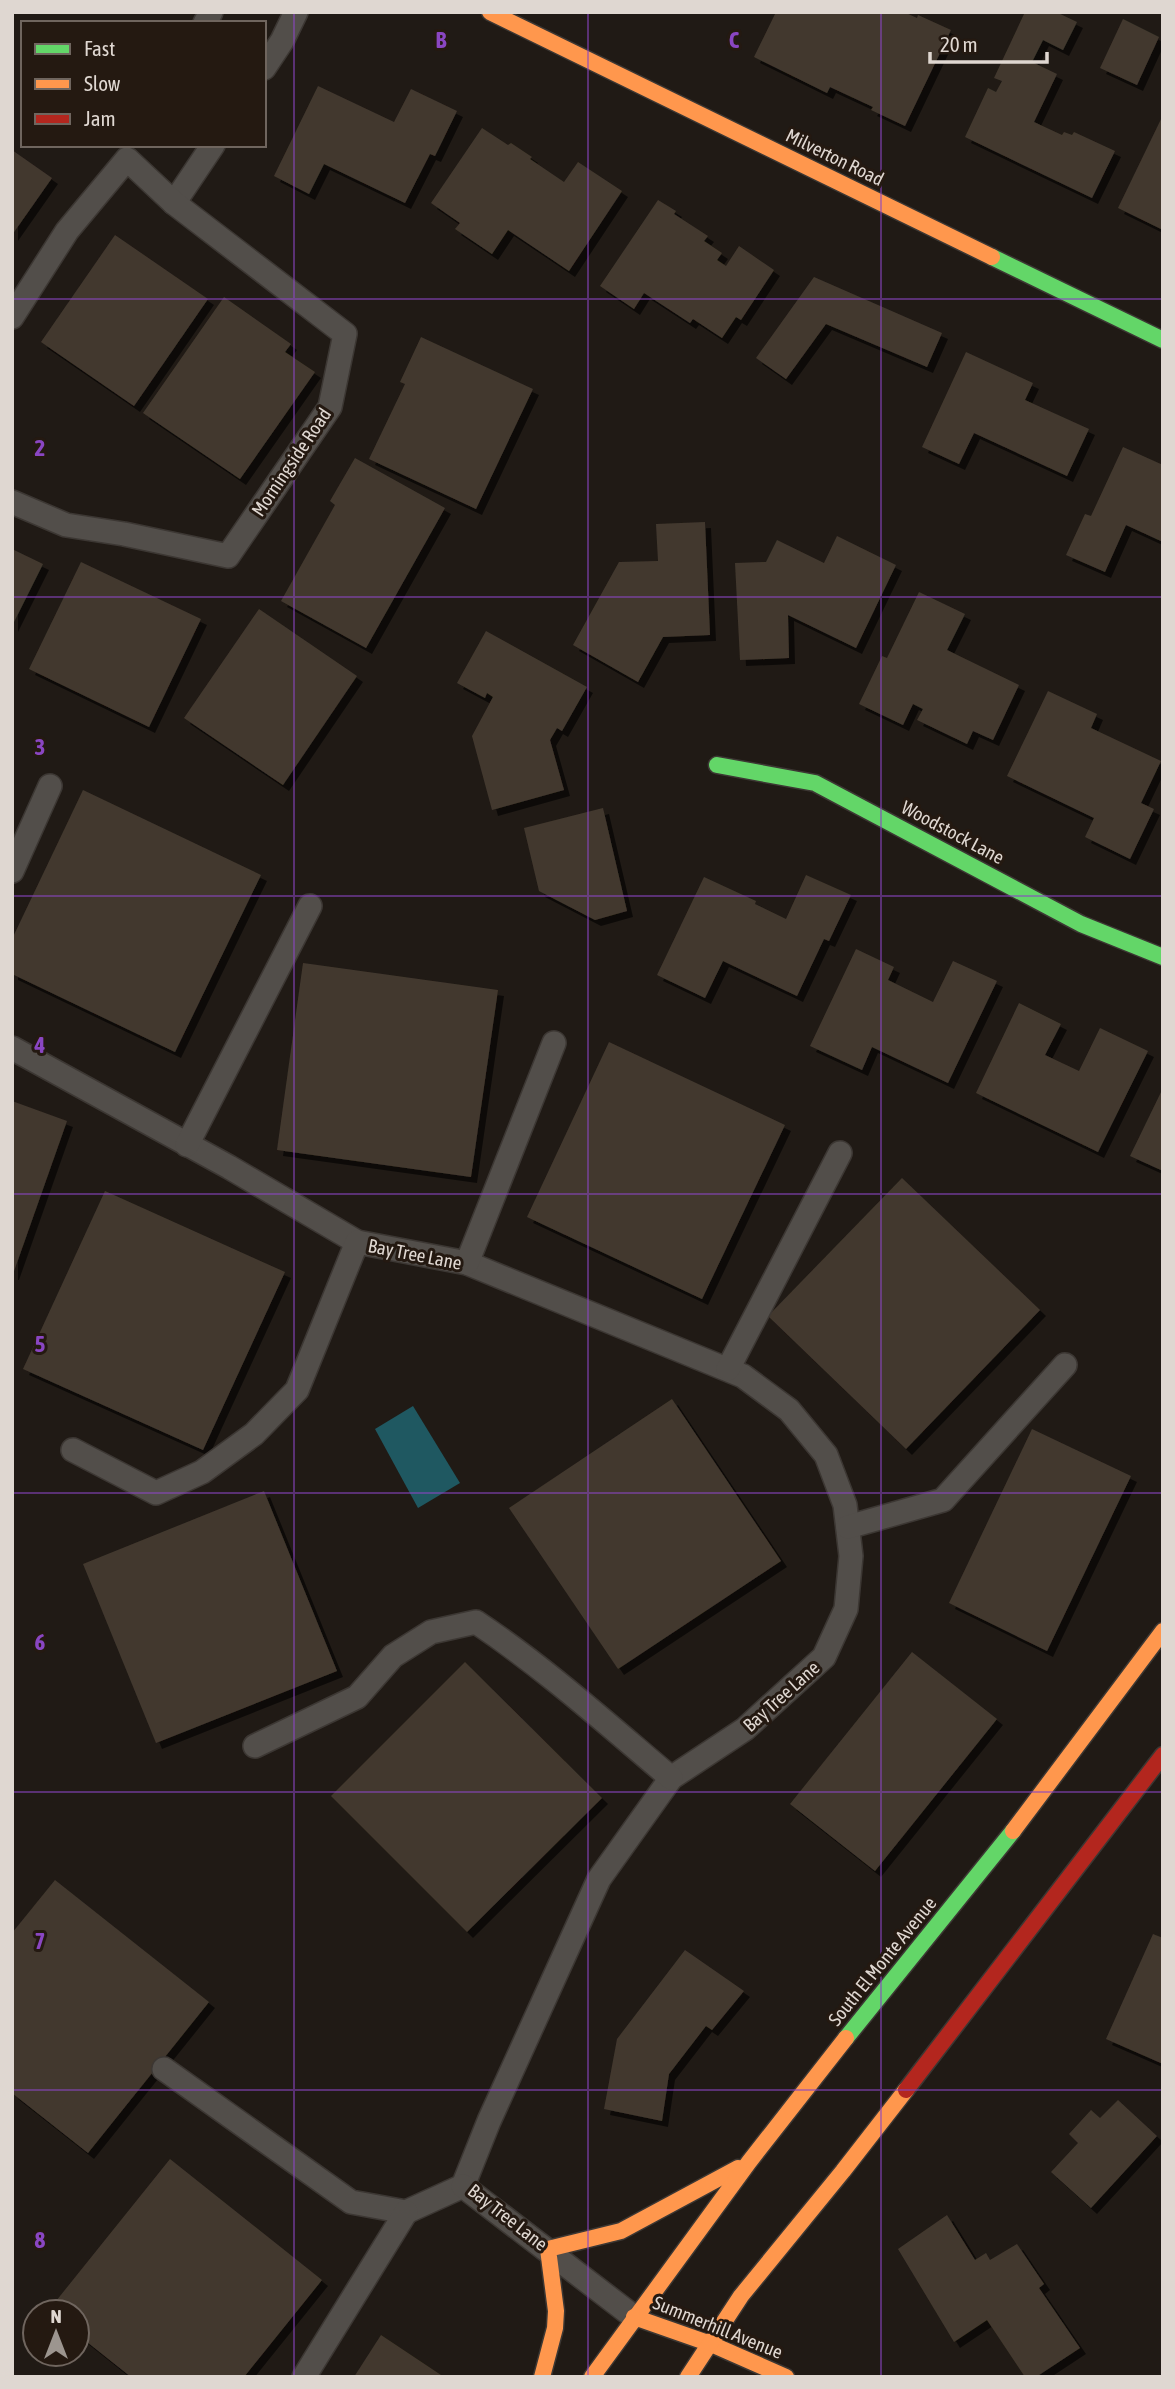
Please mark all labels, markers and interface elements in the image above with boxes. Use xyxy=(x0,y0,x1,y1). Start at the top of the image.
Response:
legend xyxy=(21,21,266,147)
scale bar xyxy=(930,21,1047,65)
text: B xyxy=(436,27,447,53)
text: C xyxy=(729,27,740,53)
text: 20 m xyxy=(940,32,978,56)
text: Fast xyxy=(84,36,115,60)
text: Slow xyxy=(84,71,121,95)
text: Jam xyxy=(84,106,116,130)
street label: Milverton Road xyxy=(783,124,887,190)
street label: Morningside Road xyxy=(247,404,335,520)
text: 2 xyxy=(35,435,45,461)
text: 3 xyxy=(35,734,45,760)
street label: Woodstock Lane xyxy=(898,796,1008,868)
text: 4 xyxy=(34,1032,46,1058)
street label: Bay Tree Lane xyxy=(366,1234,464,1274)
text: 5 xyxy=(35,1331,46,1357)
text: 6 xyxy=(35,1629,46,1655)
street label: Bay Tree Lane xyxy=(738,1656,824,1736)
street label: South El Monte Avenue xyxy=(823,1892,941,2030)
text: 7 xyxy=(35,1928,45,1954)
street label: Bay Tree Lane xyxy=(464,2179,552,2255)
text: 8 xyxy=(35,2227,46,2253)
street label: Summerhill Avenue xyxy=(650,2291,786,2363)
north arrow xyxy=(21,2298,91,2368)
text: N xyxy=(50,2305,62,2327)

